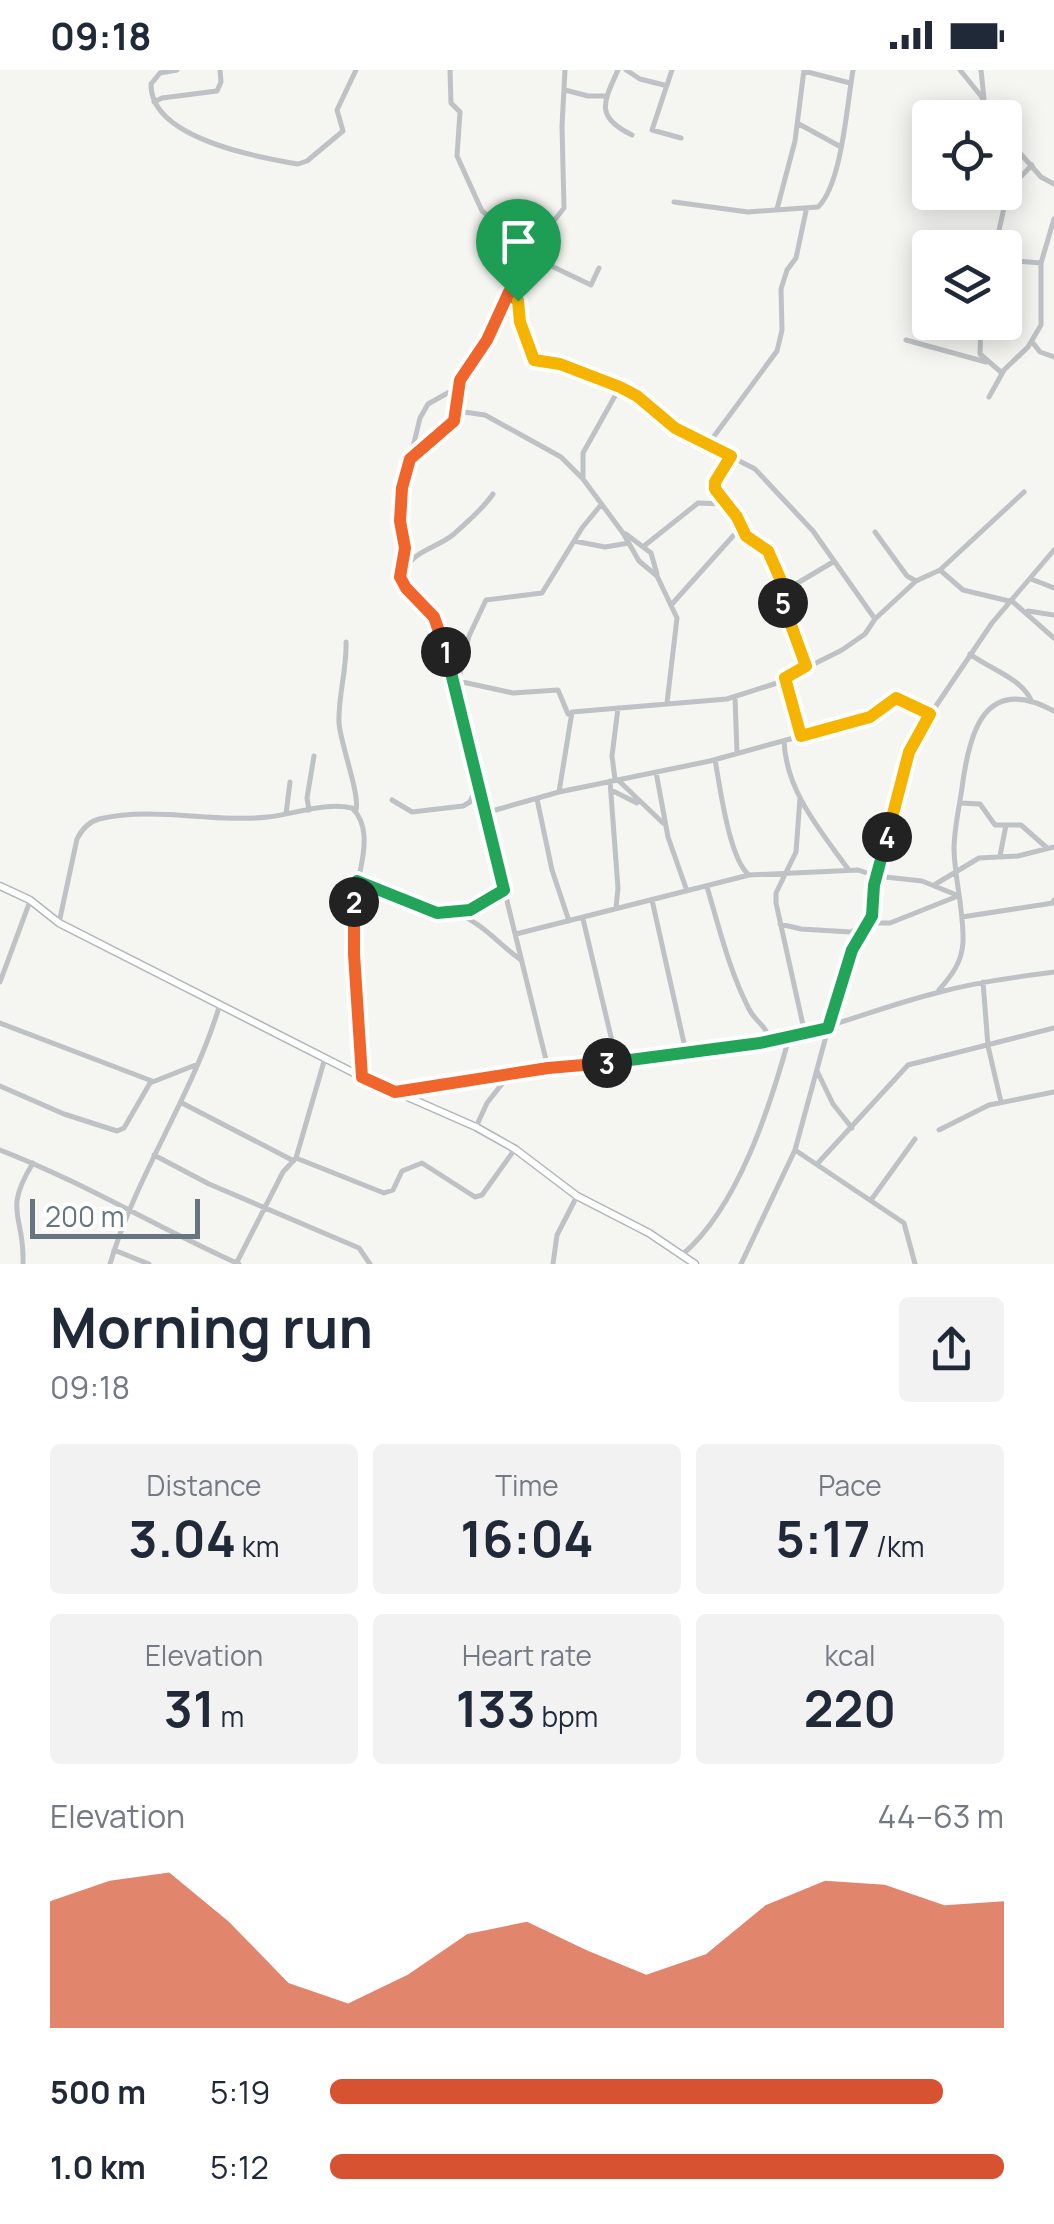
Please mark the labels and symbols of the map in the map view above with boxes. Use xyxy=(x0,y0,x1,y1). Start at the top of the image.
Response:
pin xyxy=(476,199,561,302)
pin: 5 xyxy=(758,578,808,628)
pin: 1 xyxy=(421,627,471,677)
pin: 4 xyxy=(862,812,912,862)
pin: 2 xyxy=(329,877,379,927)
pin: 3 xyxy=(582,1038,632,1088)
scale bar xyxy=(30,1194,200,1238)

